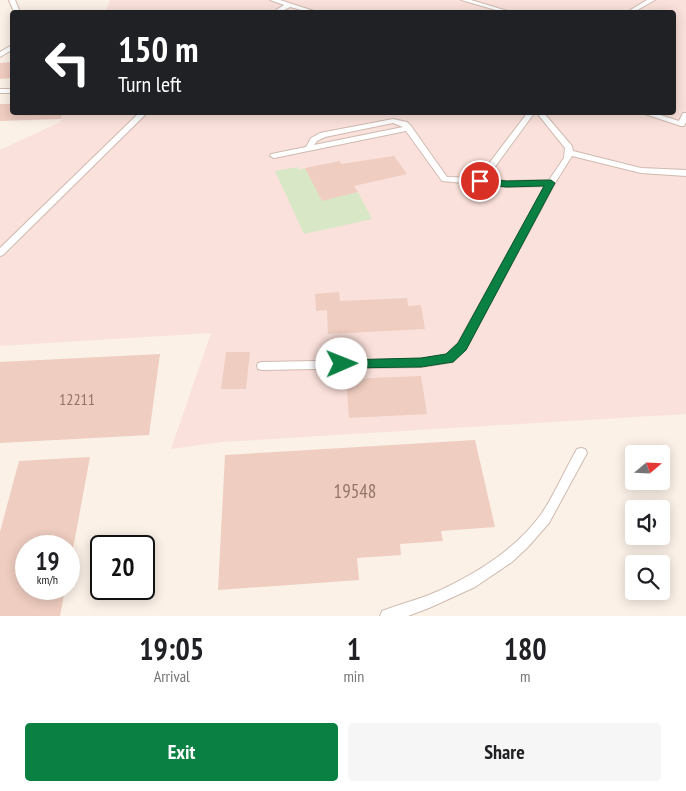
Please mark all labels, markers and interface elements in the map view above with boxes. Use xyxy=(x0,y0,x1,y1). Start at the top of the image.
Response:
text: 150 m xyxy=(118,26,199,72)
icon: left xyxy=(35,30,100,95)
text: Turn left xyxy=(118,70,182,98)
pin xyxy=(459,160,501,202)
icon: arrive xyxy=(466,167,494,195)
position arrow xyxy=(315,337,367,389)
house number: 12211 xyxy=(59,389,95,409)
north arrow xyxy=(625,445,670,490)
map controls xyxy=(625,445,670,600)
house number: 19548 xyxy=(334,479,376,503)
button: sound xyxy=(625,500,670,545)
speed limit sign: 20 xyxy=(90,535,155,600)
text: 19 xyxy=(36,545,59,577)
button: search xyxy=(625,555,670,600)
text: km/h xyxy=(37,572,58,587)
text: 19:05 xyxy=(139,629,204,668)
text: 1 xyxy=(347,629,361,668)
text: 180 xyxy=(504,629,547,668)
text: Arrival xyxy=(154,666,190,686)
text: min xyxy=(343,666,364,686)
text: m xyxy=(520,666,530,686)
button: Exit xyxy=(25,723,338,781)
button: Share xyxy=(348,723,661,781)

